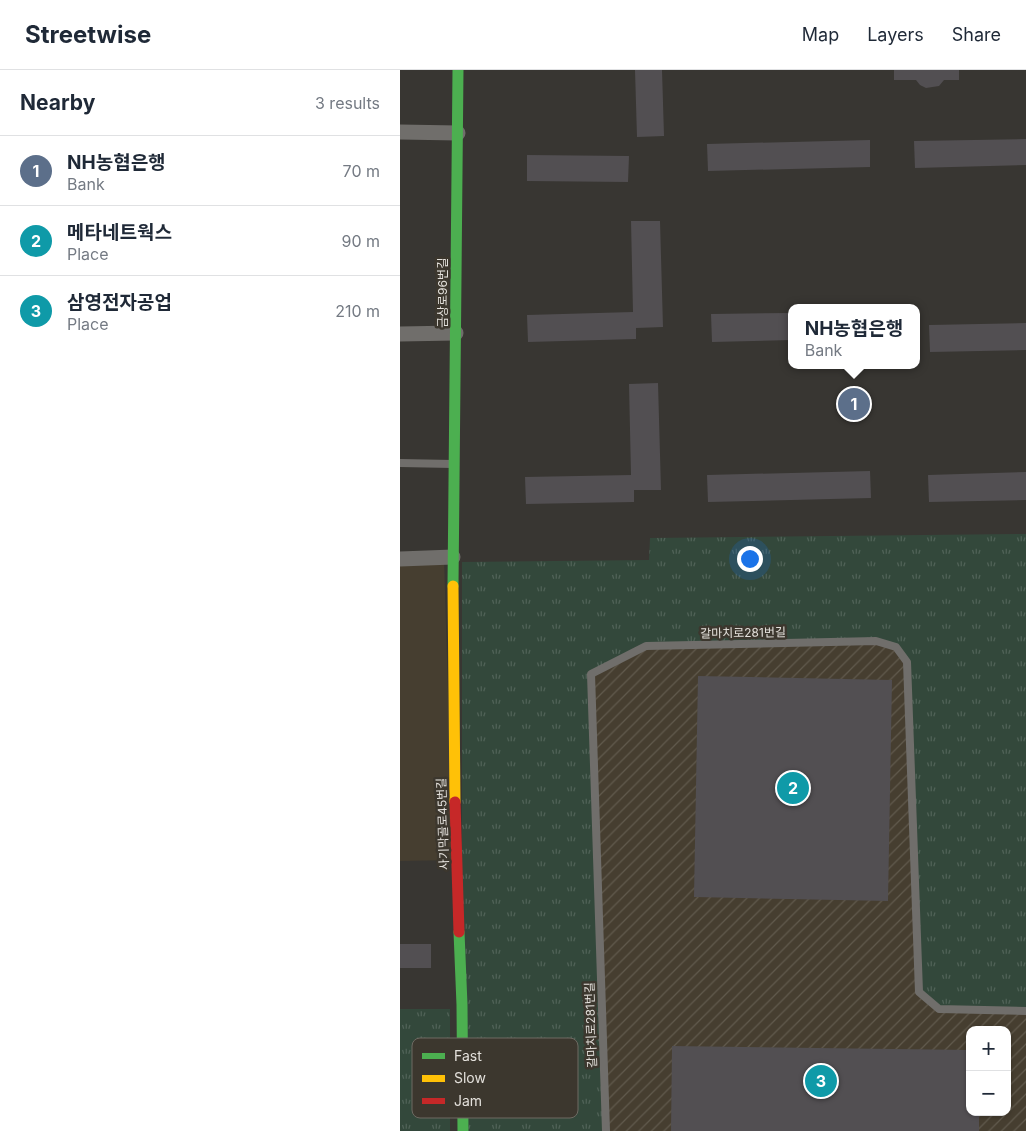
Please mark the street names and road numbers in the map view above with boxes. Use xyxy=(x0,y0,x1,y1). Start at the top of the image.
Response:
street label: 금상로96번길 xyxy=(435,258,450,328)
street label: 갈마치로281번길 xyxy=(700,624,786,641)
street label: 사기막골로45번길 xyxy=(433,778,452,870)
street label: 갈마치로281번길 xyxy=(582,982,599,1068)

